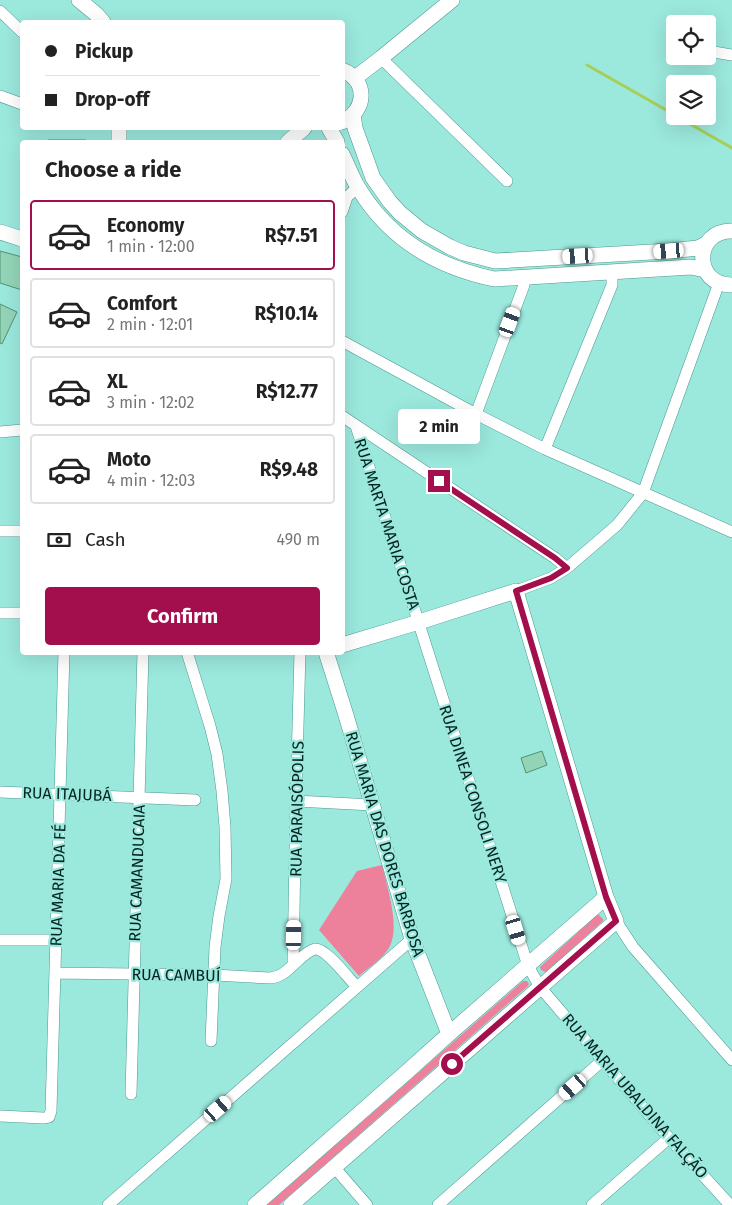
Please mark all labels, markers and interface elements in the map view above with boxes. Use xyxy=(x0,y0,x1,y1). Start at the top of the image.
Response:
map controls xyxy=(666,15,716,125)
button: locate xyxy=(666,15,716,65)
text: Pickup xyxy=(75,40,133,63)
button: layers xyxy=(666,75,716,125)
text: Drop-off xyxy=(75,88,149,111)
text: Choose a ride xyxy=(45,156,181,183)
icon: car xyxy=(47,213,92,258)
text: Economy xyxy=(107,214,184,237)
text: R$7.51 xyxy=(265,224,318,247)
text: 1 min · 12:00 xyxy=(107,237,195,256)
car xyxy=(653,242,684,260)
car xyxy=(562,248,593,264)
icon: car xyxy=(47,291,92,336)
text: Comfort xyxy=(107,292,177,315)
text: R$10.14 xyxy=(255,302,318,325)
car xyxy=(497,305,522,339)
text: 2 min · 12:01 xyxy=(107,315,193,334)
icon: car xyxy=(47,369,92,414)
text: XL xyxy=(107,370,128,393)
text: R$12.77 xyxy=(256,380,318,403)
text: 3 min · 12:02 xyxy=(107,393,195,412)
callout: 2 min xyxy=(398,408,480,444)
text: 2 min xyxy=(419,417,459,436)
street label: RUA MARTA MARIA COSTA xyxy=(350,436,424,613)
icon: car xyxy=(47,447,92,492)
text: Moto xyxy=(107,448,151,471)
text: R$9.48 xyxy=(260,458,318,481)
route end xyxy=(428,470,450,492)
text: 4 min · 12:03 xyxy=(107,471,195,490)
icon: cash xyxy=(45,526,73,554)
text: Cash xyxy=(85,528,126,551)
text: 490 m xyxy=(277,530,320,549)
button: Confirm xyxy=(45,587,320,645)
street label: RUA DINEA CONSOLI NERY xyxy=(435,702,511,886)
street label: RUA MARIA DAS DORES BARBOSA xyxy=(342,729,429,960)
street label: RUA PARAISÓPOLIS xyxy=(285,741,308,877)
street label: RUA ITAJUBÁ xyxy=(22,782,113,805)
street label: RUA CAMANDUCAIA xyxy=(125,803,149,942)
street label: RUA MARIA DA FÉ xyxy=(45,823,70,947)
car xyxy=(504,913,527,947)
car xyxy=(286,920,301,950)
street label: RUA CAMBUÍ xyxy=(131,964,221,985)
street label: RUA MARIA UBALDINA FALÇÃO xyxy=(558,1010,712,1183)
route start xyxy=(441,1053,463,1075)
car xyxy=(556,1071,589,1103)
car xyxy=(201,1093,234,1125)

